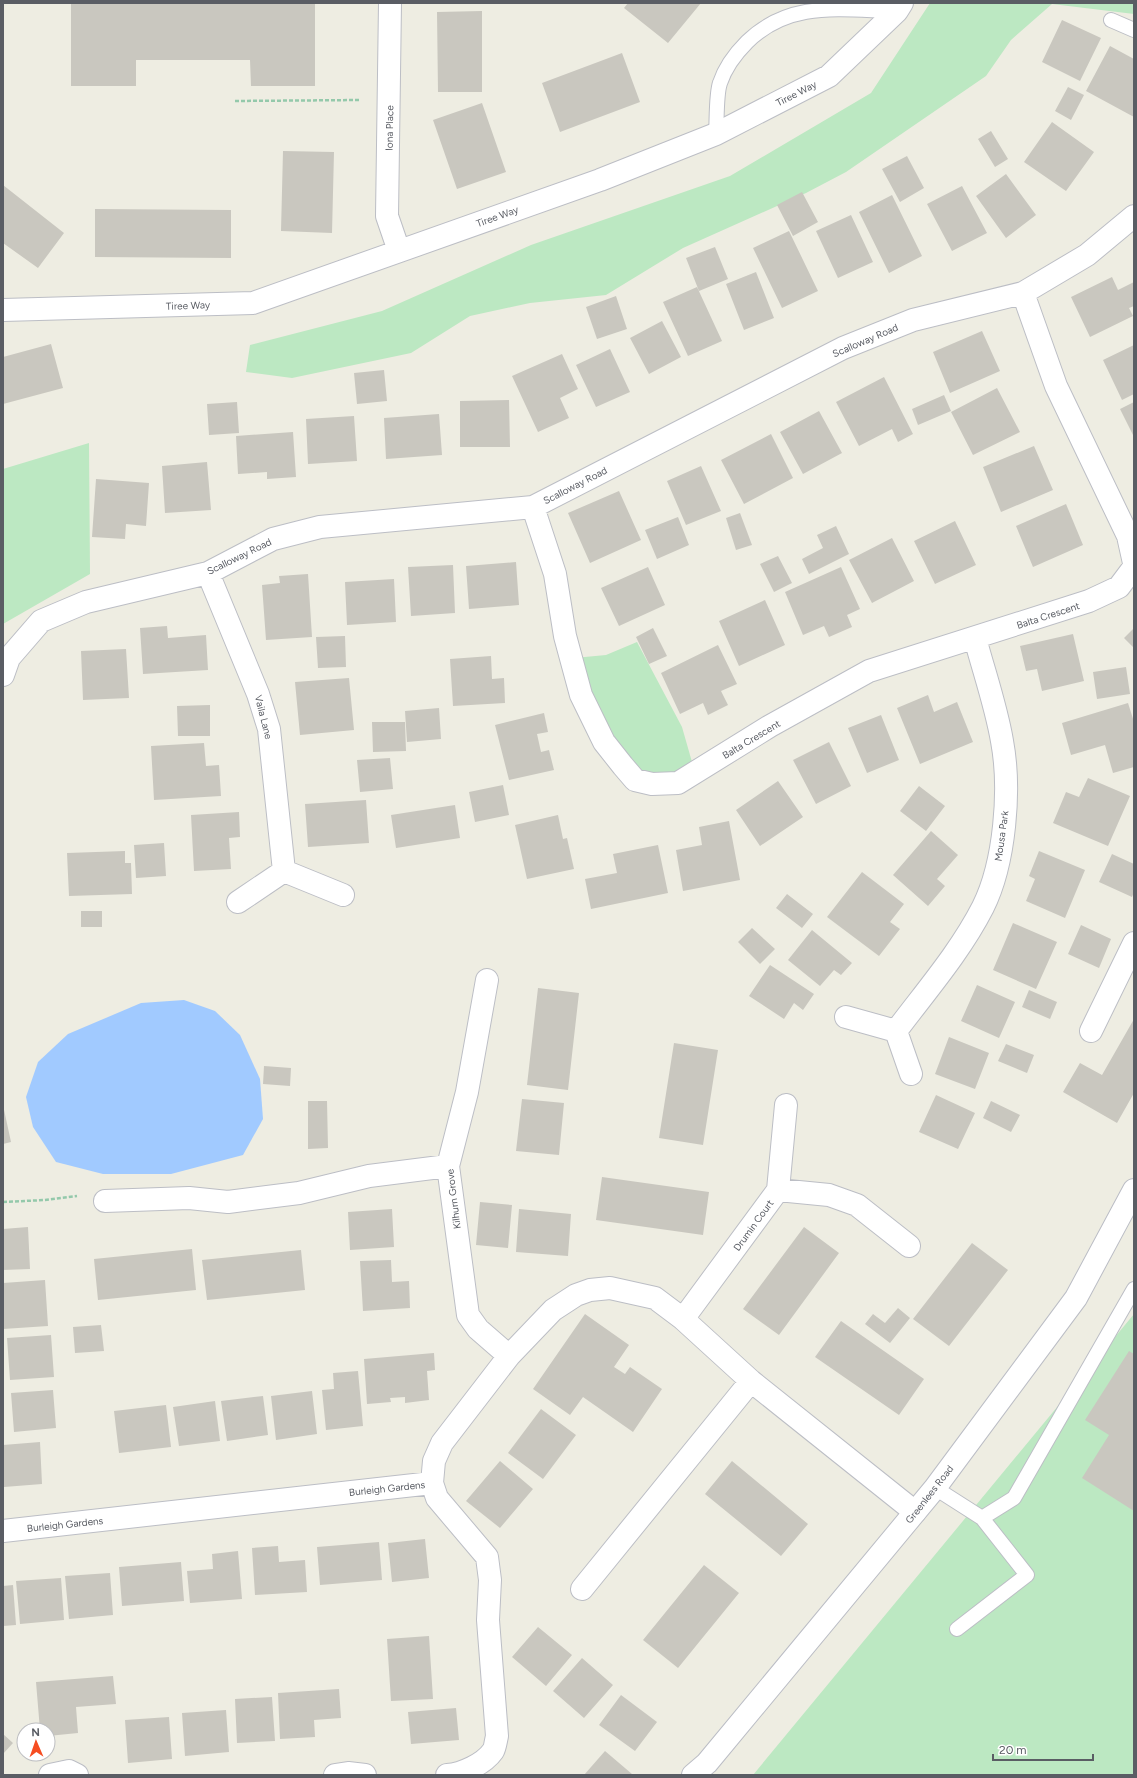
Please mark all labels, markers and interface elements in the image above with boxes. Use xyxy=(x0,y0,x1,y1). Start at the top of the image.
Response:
street label: Tiree Way xyxy=(774,77,819,109)
street label: Iona Place xyxy=(383,105,396,151)
street label: Tiree Way xyxy=(474,203,521,230)
street label: Tiree Way xyxy=(166,298,211,313)
street label: Scalloway Road xyxy=(830,321,900,360)
street label: Scalloway Road xyxy=(541,464,610,507)
street label: Scalloway Road xyxy=(205,535,274,578)
street label: Balta Crescent xyxy=(1015,599,1082,632)
street label: Vaila Lane xyxy=(252,694,275,741)
street label: Balta Crescent xyxy=(720,717,783,762)
street label: Mousa Park xyxy=(992,810,1012,862)
street label: Kilhurn Grove xyxy=(443,1168,464,1230)
street label: Drumin Court xyxy=(730,1197,777,1254)
street label: Greenlees Road xyxy=(902,1462,956,1526)
street label: Burleigh Gardens xyxy=(348,1478,426,1499)
street label: Burleigh Gardens xyxy=(26,1514,104,1535)
north arrow xyxy=(16,1722,56,1762)
text: N xyxy=(31,1726,40,1739)
scale bar xyxy=(993,1736,1093,1762)
text: 20 m xyxy=(999,1743,1027,1757)

